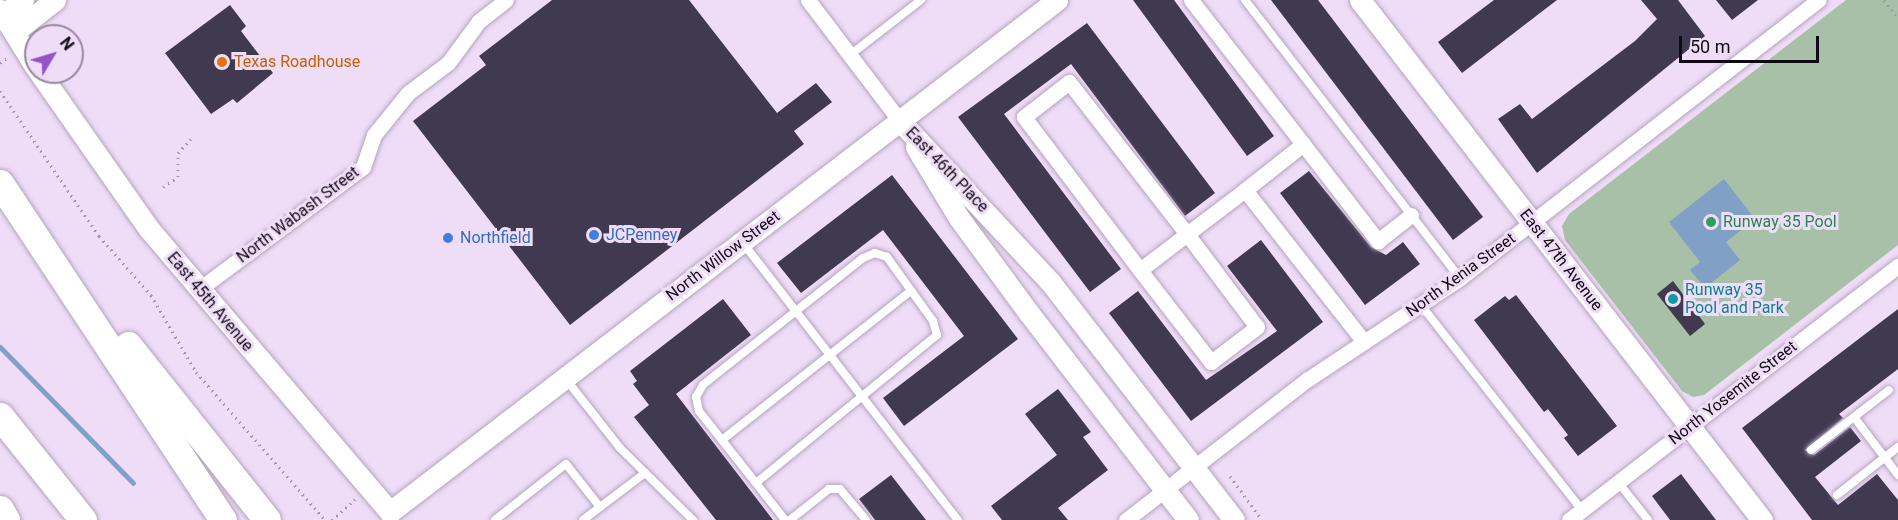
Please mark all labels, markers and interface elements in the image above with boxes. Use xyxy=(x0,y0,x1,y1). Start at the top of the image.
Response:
north arrow xyxy=(24,24,84,84)
scale bar xyxy=(1682,24,1822,62)
text: N xyxy=(56,34,78,54)
text: 50 m xyxy=(1690,36,1730,57)
place label: Texas Roadhouse xyxy=(234,52,360,72)
marker: Texas Roadhouse xyxy=(215,55,229,69)
street label: East 46th Place xyxy=(902,123,992,217)
street label: North Wabash Street xyxy=(233,163,363,267)
street label: East 47th Avenue xyxy=(1515,205,1607,315)
street label: North Willow Street xyxy=(662,207,784,305)
place label: Runway 35 Pool xyxy=(1723,212,1837,232)
marker: Runway 35 Pool xyxy=(1704,215,1718,229)
place label: JCPenney xyxy=(606,225,677,245)
place label: Northfield xyxy=(460,228,531,248)
marker: JCPenney xyxy=(587,228,601,242)
street label: North Xenia Street xyxy=(1403,229,1519,321)
marker: Northfield xyxy=(441,231,455,245)
street label: East 45th Avenue xyxy=(163,248,257,356)
place label: Runway 35 Pool and Park xyxy=(1685,280,1784,318)
marker: Runway 35 Pool and Park xyxy=(1666,292,1680,306)
street label: North Yosemite Street xyxy=(1665,337,1801,449)

